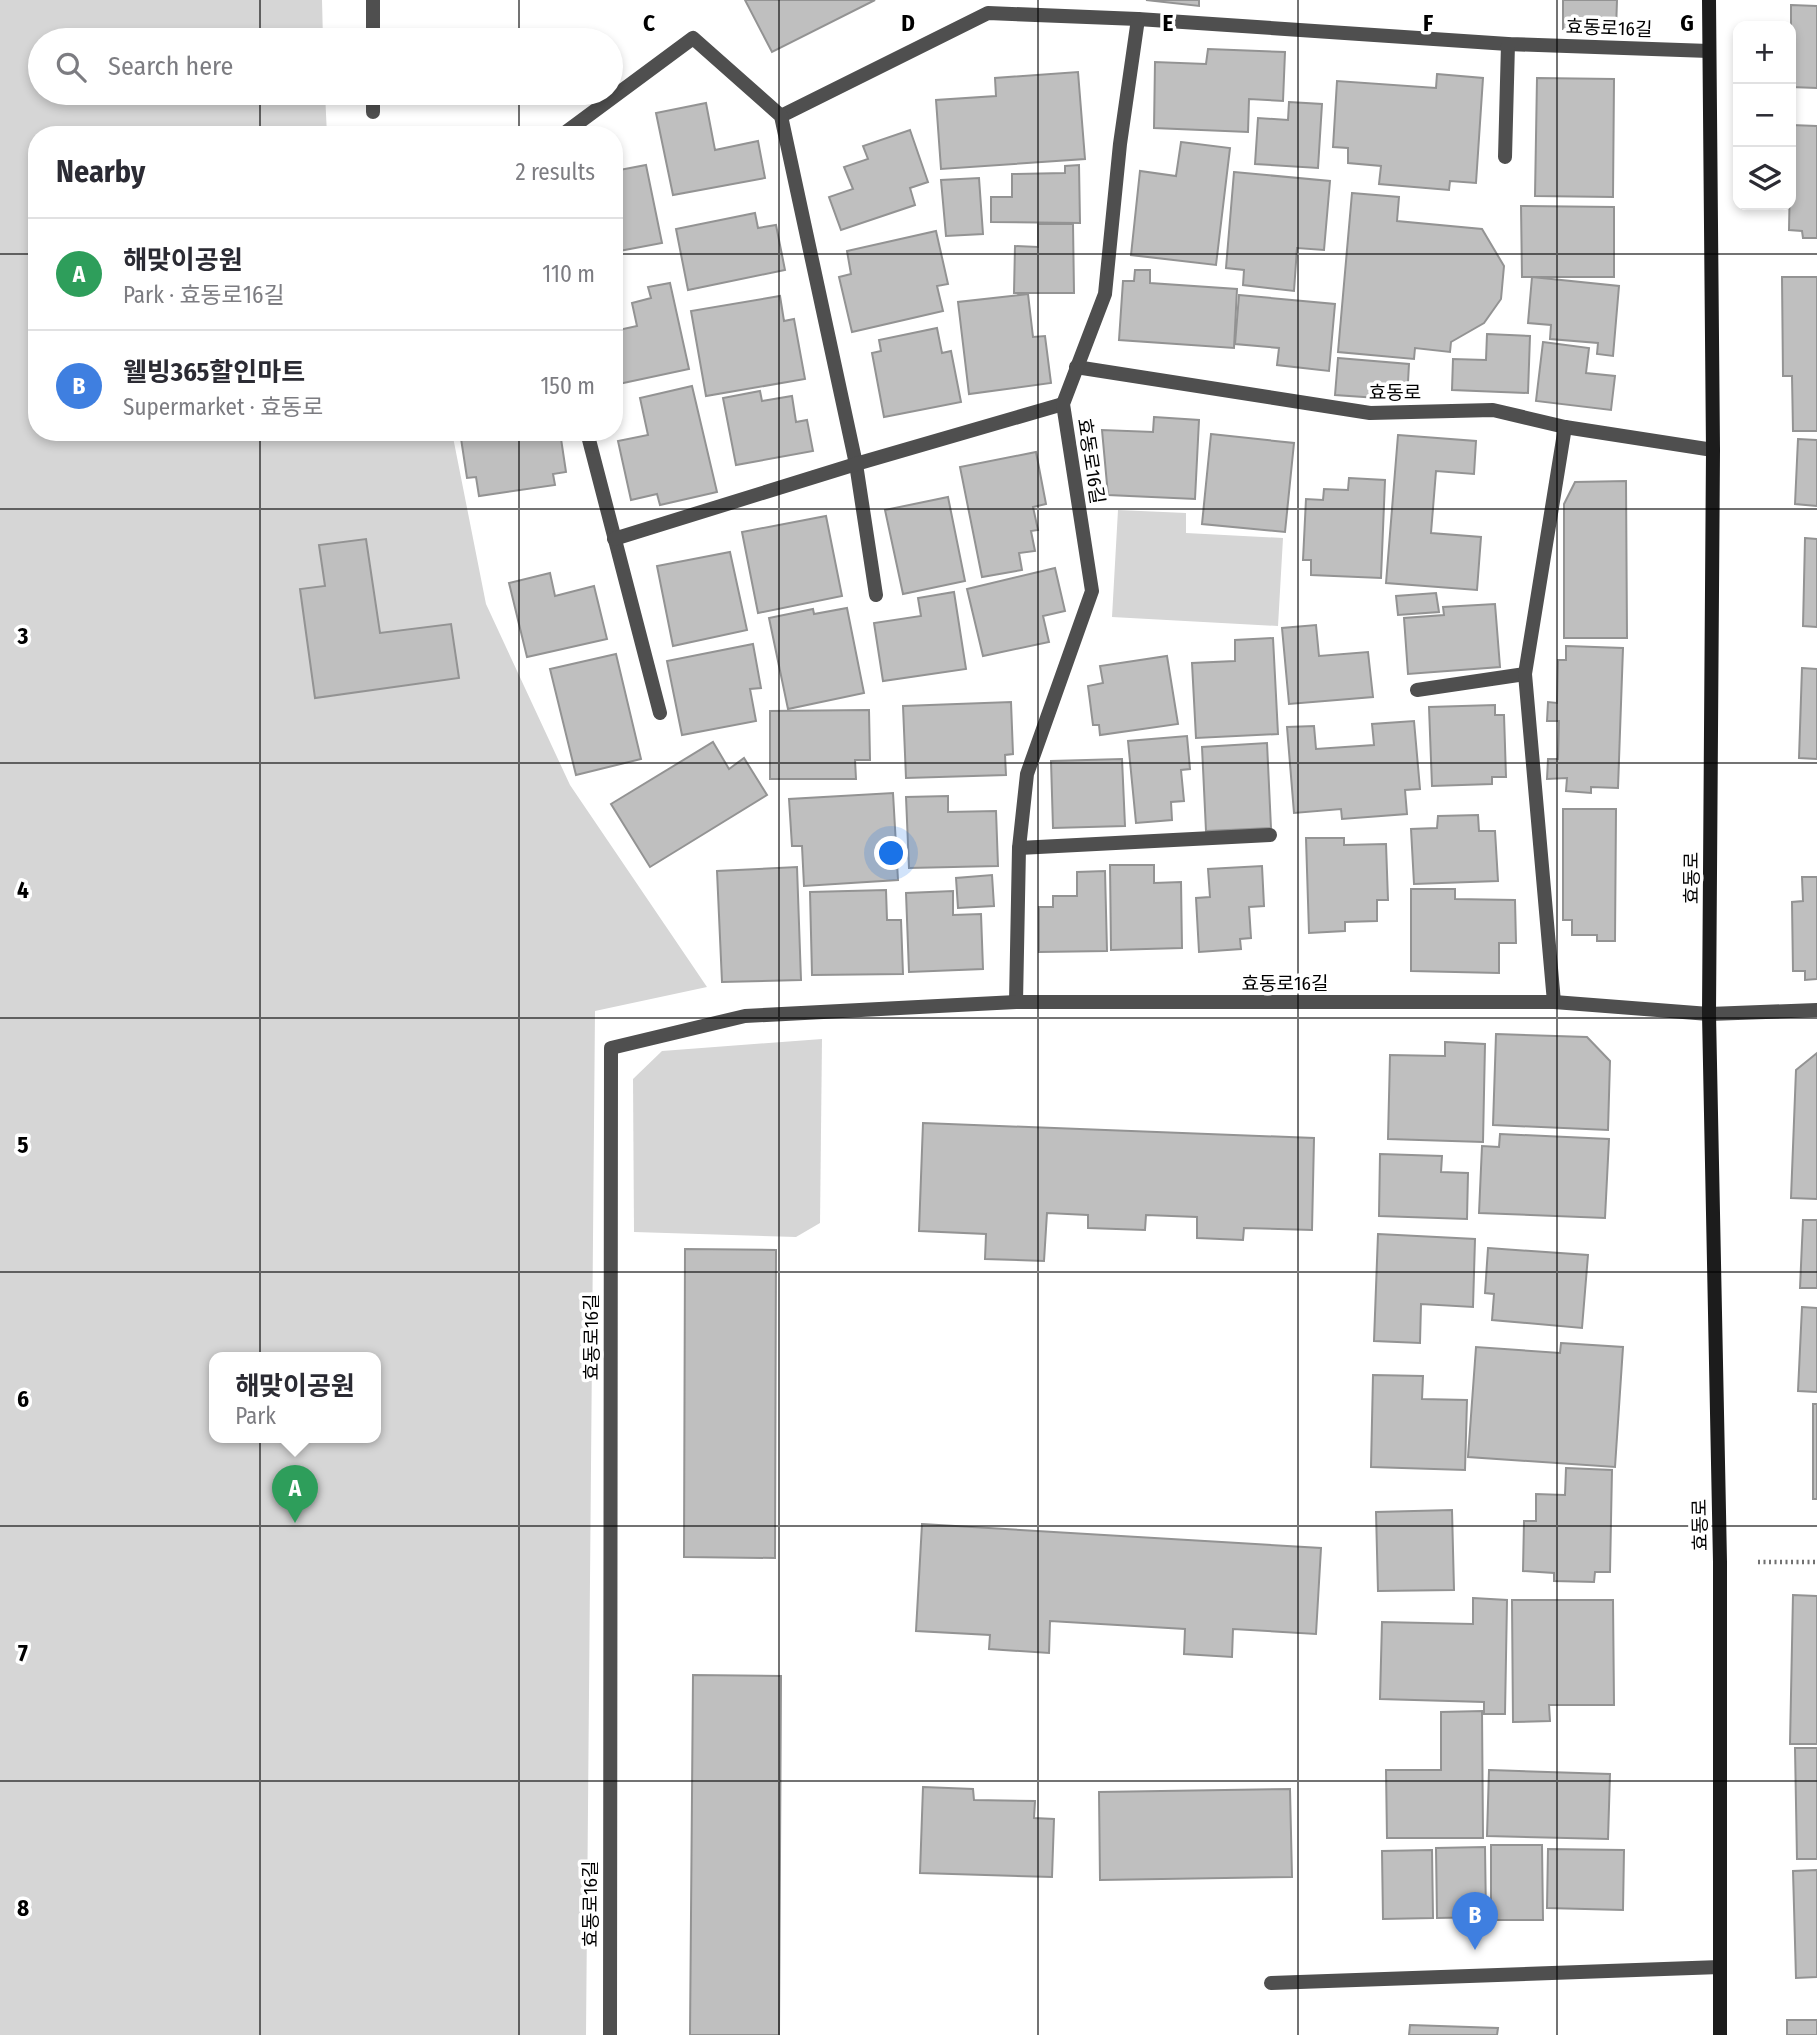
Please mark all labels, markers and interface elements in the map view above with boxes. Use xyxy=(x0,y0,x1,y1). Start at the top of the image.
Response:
text: C xyxy=(643,9,655,37)
text: D xyxy=(901,9,915,37)
text: E xyxy=(1163,9,1174,37)
text: F xyxy=(1423,9,1433,37)
text: G xyxy=(1680,9,1694,37)
street label: 효동로16길 xyxy=(1565,15,1653,41)
map controls xyxy=(1733,21,1796,210)
button: + xyxy=(1733,21,1796,84)
search box xyxy=(28,28,623,105)
icon: search xyxy=(52,48,90,86)
text: Search here xyxy=(108,51,233,82)
button: − xyxy=(1733,84,1796,147)
button: layers xyxy=(1733,147,1796,210)
text: Nearby xyxy=(56,154,145,190)
text: 2 results xyxy=(515,158,595,186)
text: 해맞이공원 xyxy=(123,245,243,276)
text: A xyxy=(73,260,85,288)
text: 110 m xyxy=(542,260,595,288)
text: Park · 효동로16길 xyxy=(123,281,285,309)
text: 웰빙365할인마트 xyxy=(123,357,305,388)
text: B xyxy=(73,372,85,400)
text: 150 m xyxy=(540,372,595,400)
street label: 효동로 xyxy=(1369,381,1421,404)
text: Supermarket · 효동로 xyxy=(123,393,324,421)
street label: 효동로16길 xyxy=(1073,416,1109,506)
text: 3 xyxy=(17,622,29,650)
your location xyxy=(874,836,908,870)
street label: 효동로 xyxy=(1680,852,1703,904)
text: 4 xyxy=(17,876,29,904)
street label: 효동로16길 xyxy=(1242,972,1328,995)
text: 5 xyxy=(17,1131,29,1159)
street label: 효동로16길 xyxy=(580,1294,603,1380)
popup xyxy=(209,1352,381,1443)
text: 해맞이공원 xyxy=(235,1371,355,1402)
text: 6 xyxy=(17,1385,29,1413)
text: Park xyxy=(235,1402,276,1430)
pin: A xyxy=(272,1465,318,1523)
street label: 효동로 xyxy=(1688,1499,1712,1551)
text: 7 xyxy=(18,1639,28,1667)
street label: 효동로16길 xyxy=(579,1861,602,1947)
pin: B xyxy=(1452,1892,1498,1950)
text: 8 xyxy=(17,1894,29,1922)

